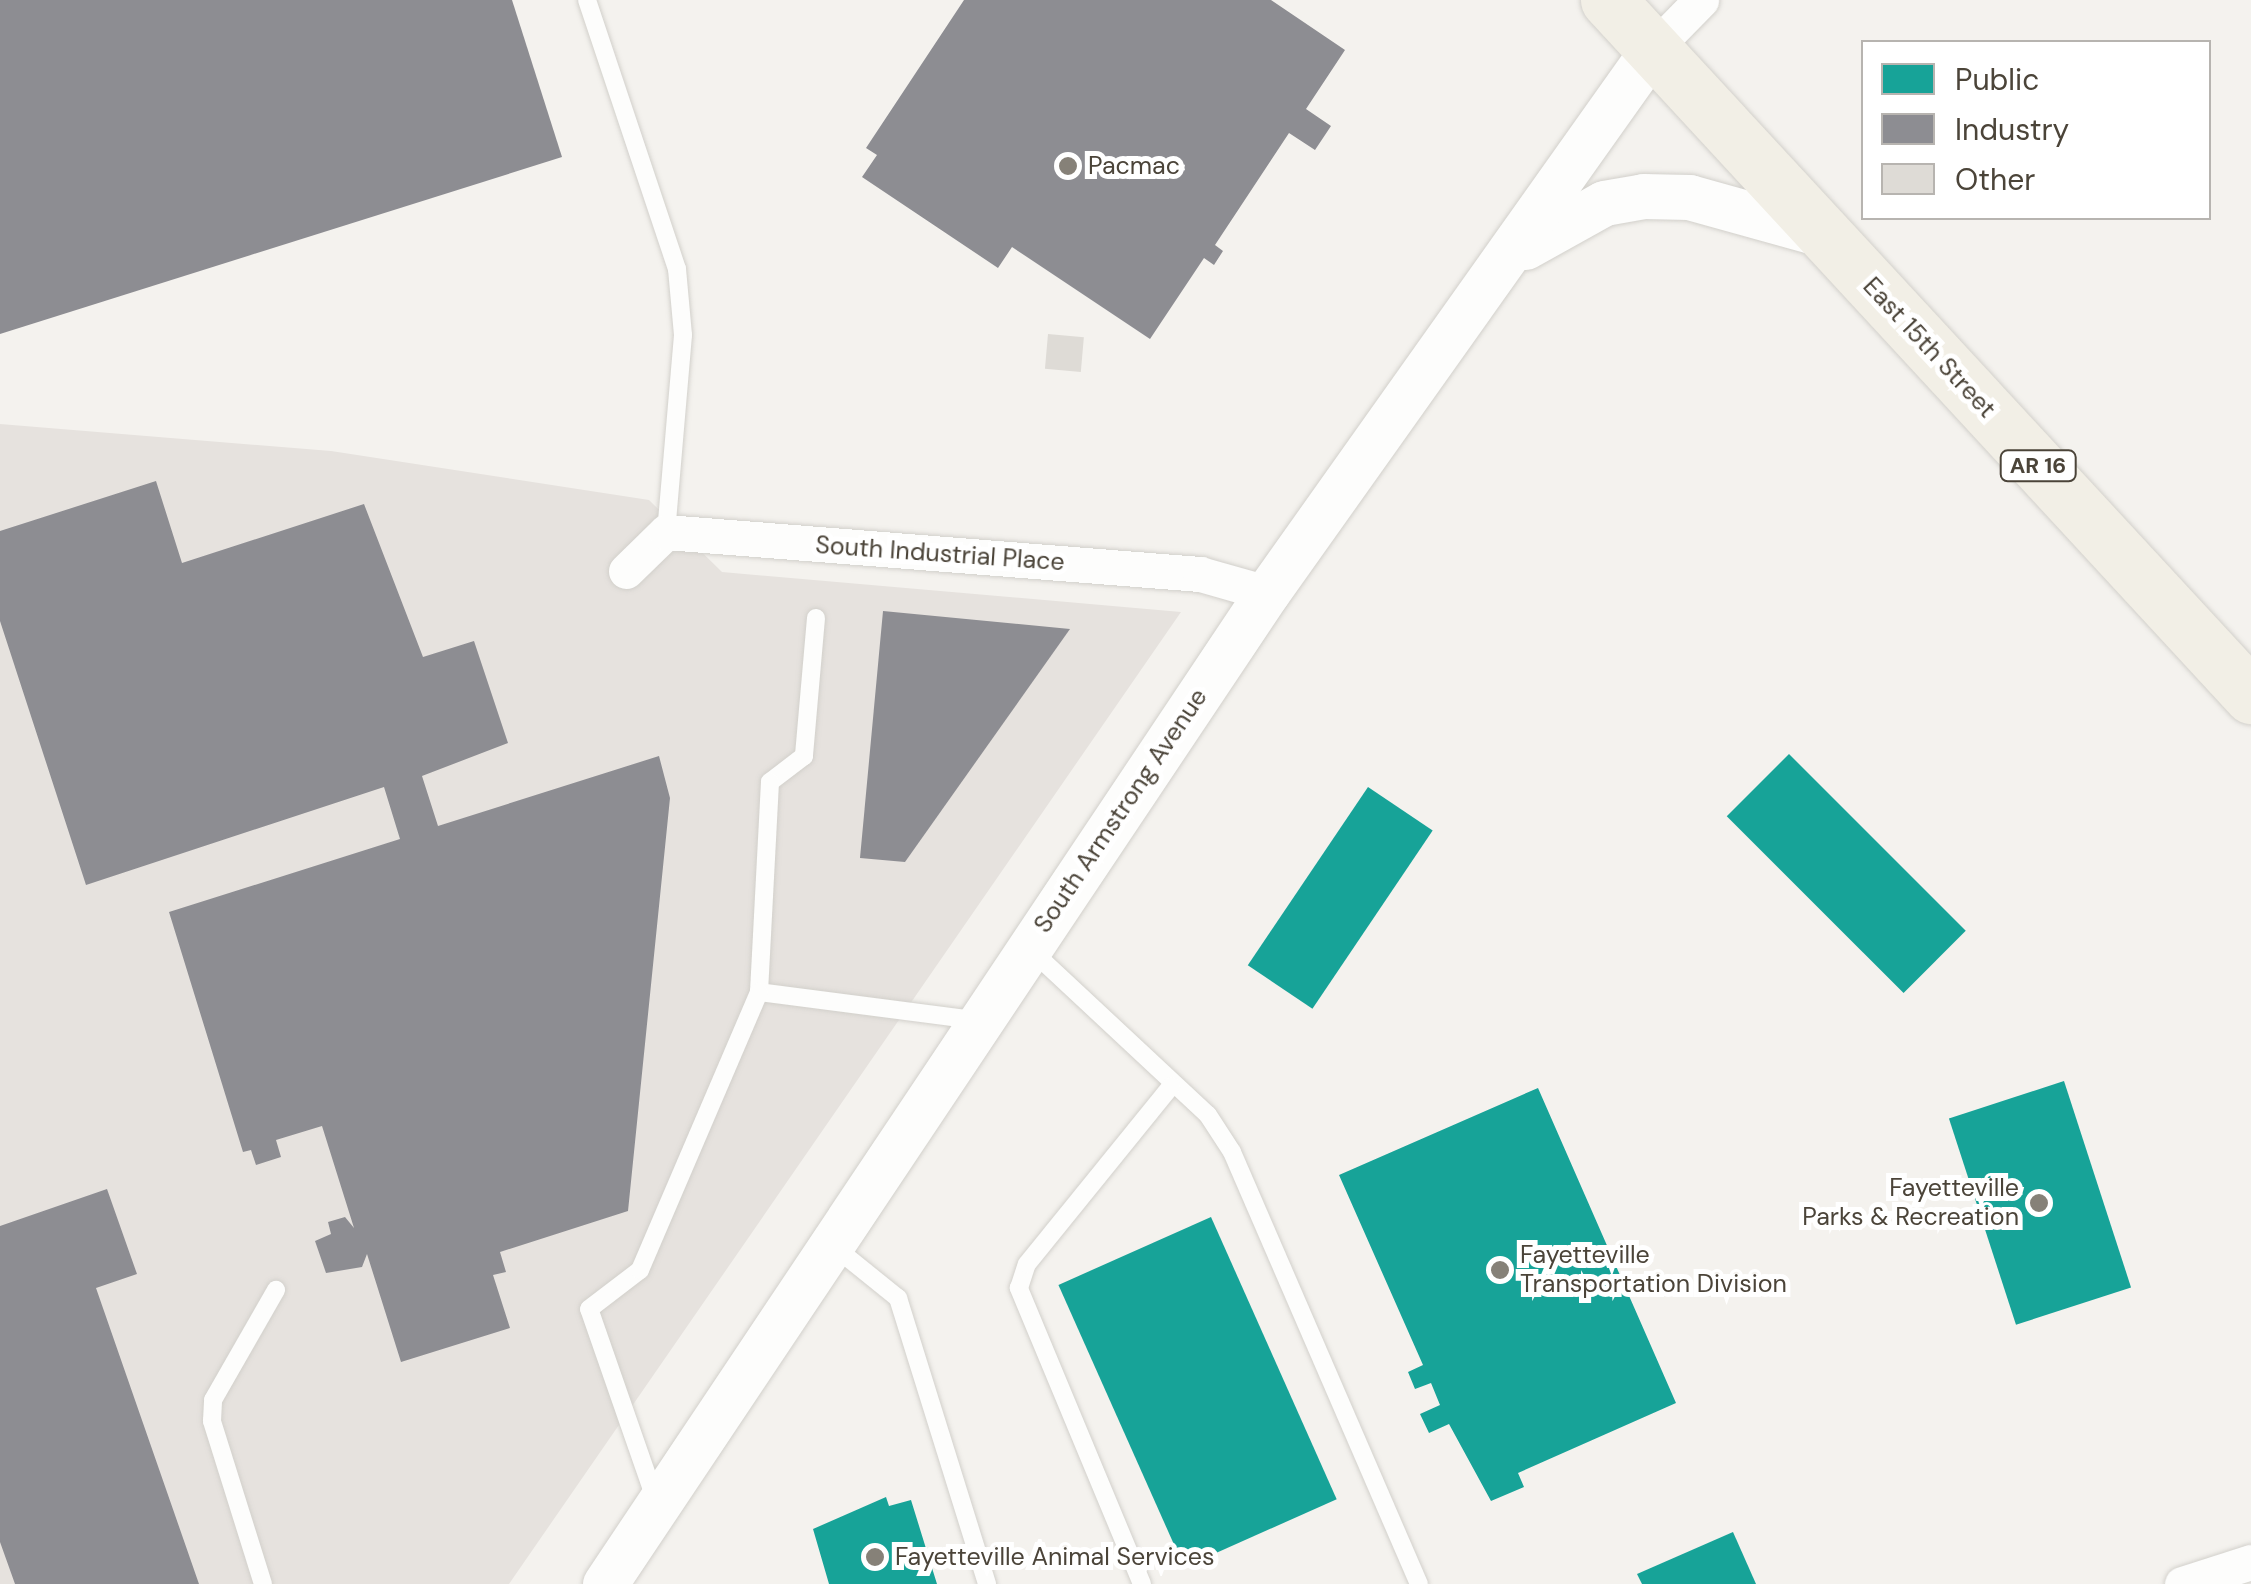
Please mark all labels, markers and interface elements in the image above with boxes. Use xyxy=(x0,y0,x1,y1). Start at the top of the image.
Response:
legend xyxy=(1861,40,2211,220)
text: Public xyxy=(1955,60,2039,99)
text: Industry xyxy=(1955,110,2069,149)
place label: Pacmac xyxy=(1088,151,1180,181)
marker: Pacmac xyxy=(1057,155,1079,177)
text: Other xyxy=(1955,160,2035,199)
street label: East 15th Street xyxy=(1856,272,2002,424)
road number: AR 16 xyxy=(1998,449,2078,483)
street label: South Industrial Place xyxy=(814,530,1066,578)
street label: South Armstrong Avenue xyxy=(1028,683,1214,939)
place label: Fayetteville Parks & Recreation xyxy=(1802,1174,2019,1233)
marker: Fayetteville Parks & Recreation xyxy=(2028,1192,2050,1214)
place label: Fayetteville Transportation Division xyxy=(1520,1241,1787,1300)
marker: Fayetteville Transportation Division xyxy=(1489,1259,1511,1281)
place label: Fayetteville Animal Services xyxy=(895,1542,1215,1572)
marker: Fayetteville Animal Services xyxy=(864,1546,886,1568)

